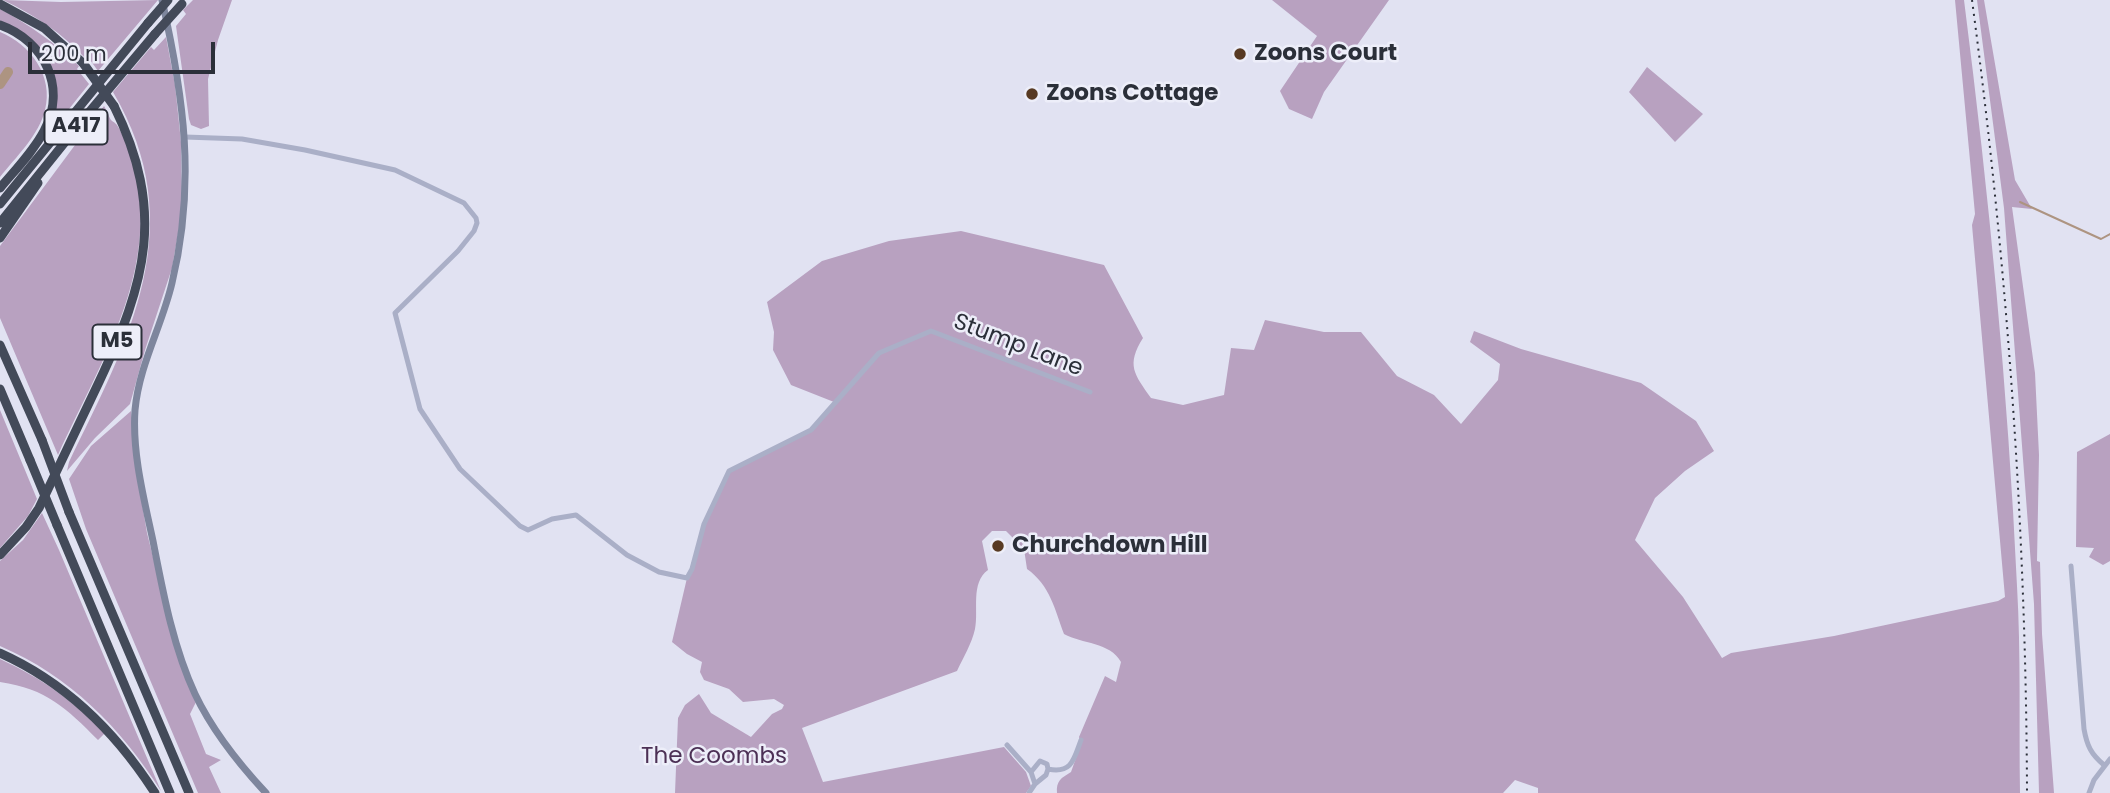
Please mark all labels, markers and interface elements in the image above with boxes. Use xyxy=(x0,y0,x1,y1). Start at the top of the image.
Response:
scale bar xyxy=(32,28,219,72)
text: 200 m xyxy=(41,39,107,68)
place label: Zoons Court xyxy=(1254,40,1397,68)
marker: Zoons Court xyxy=(1232,46,1248,62)
place label: Zoons Cottage xyxy=(1046,80,1218,108)
marker: Zoons Cottage xyxy=(1024,86,1040,102)
road number: A417 xyxy=(44,110,108,144)
street label: Stump Lane xyxy=(949,309,1087,383)
road number: M5 xyxy=(92,324,142,360)
place label: Churchdown Hill xyxy=(1012,532,1208,560)
marker: Churchdown Hill xyxy=(990,538,1006,554)
park label: The Coombs xyxy=(641,743,787,771)

